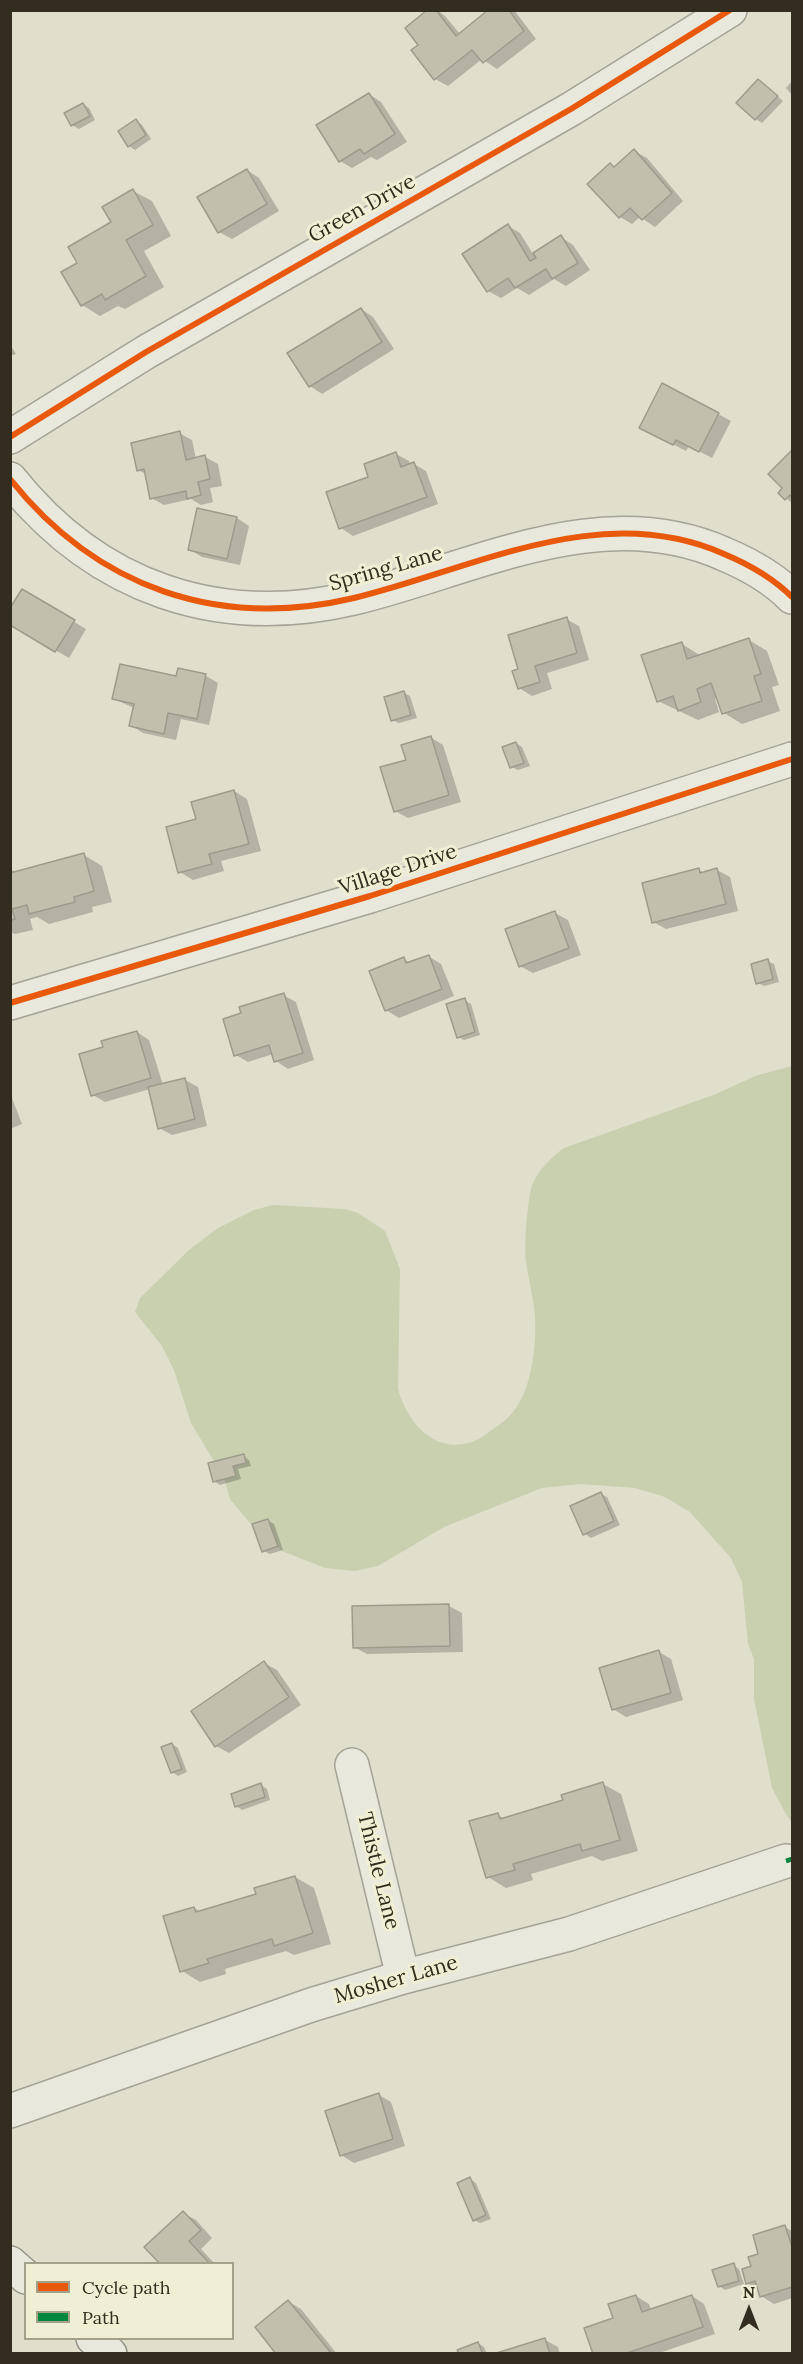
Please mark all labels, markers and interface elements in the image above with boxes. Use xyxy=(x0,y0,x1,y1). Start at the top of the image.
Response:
street label: Green Drive xyxy=(304,169,420,249)
street label: Spring Lane xyxy=(326,541,446,597)
street label: Village Drive xyxy=(336,839,460,901)
street label: Thistle Lane xyxy=(351,1810,405,1932)
street label: Mosher Lane xyxy=(331,1950,461,2010)
legend xyxy=(24,2262,234,2340)
text: Cycle path xyxy=(82,2276,171,2299)
north arrow xyxy=(719,2280,779,2340)
text: N xyxy=(743,2282,755,2302)
text: Path xyxy=(82,2306,120,2329)

